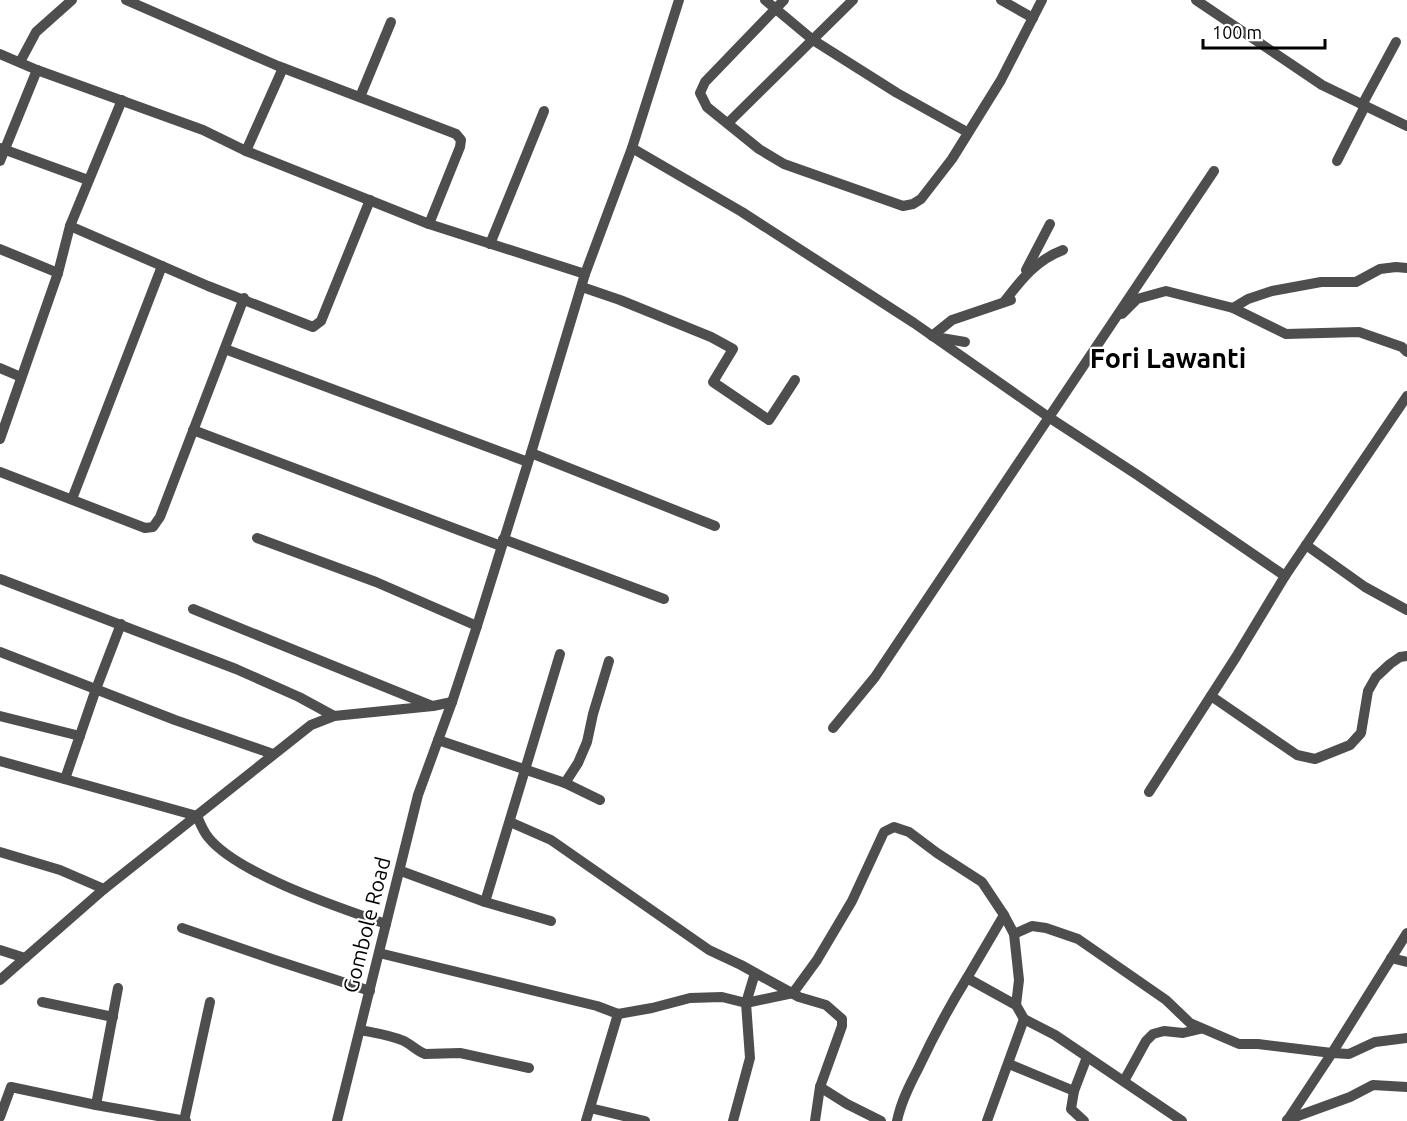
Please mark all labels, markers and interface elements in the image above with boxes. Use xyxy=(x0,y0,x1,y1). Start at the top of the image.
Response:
scale bar xyxy=(1203,12,1324,50)
text: 100 m xyxy=(1212,22,1262,42)
district label: Fori Lawanti xyxy=(1090,343,1246,373)
street label: Gombole Road xyxy=(338,854,395,995)

